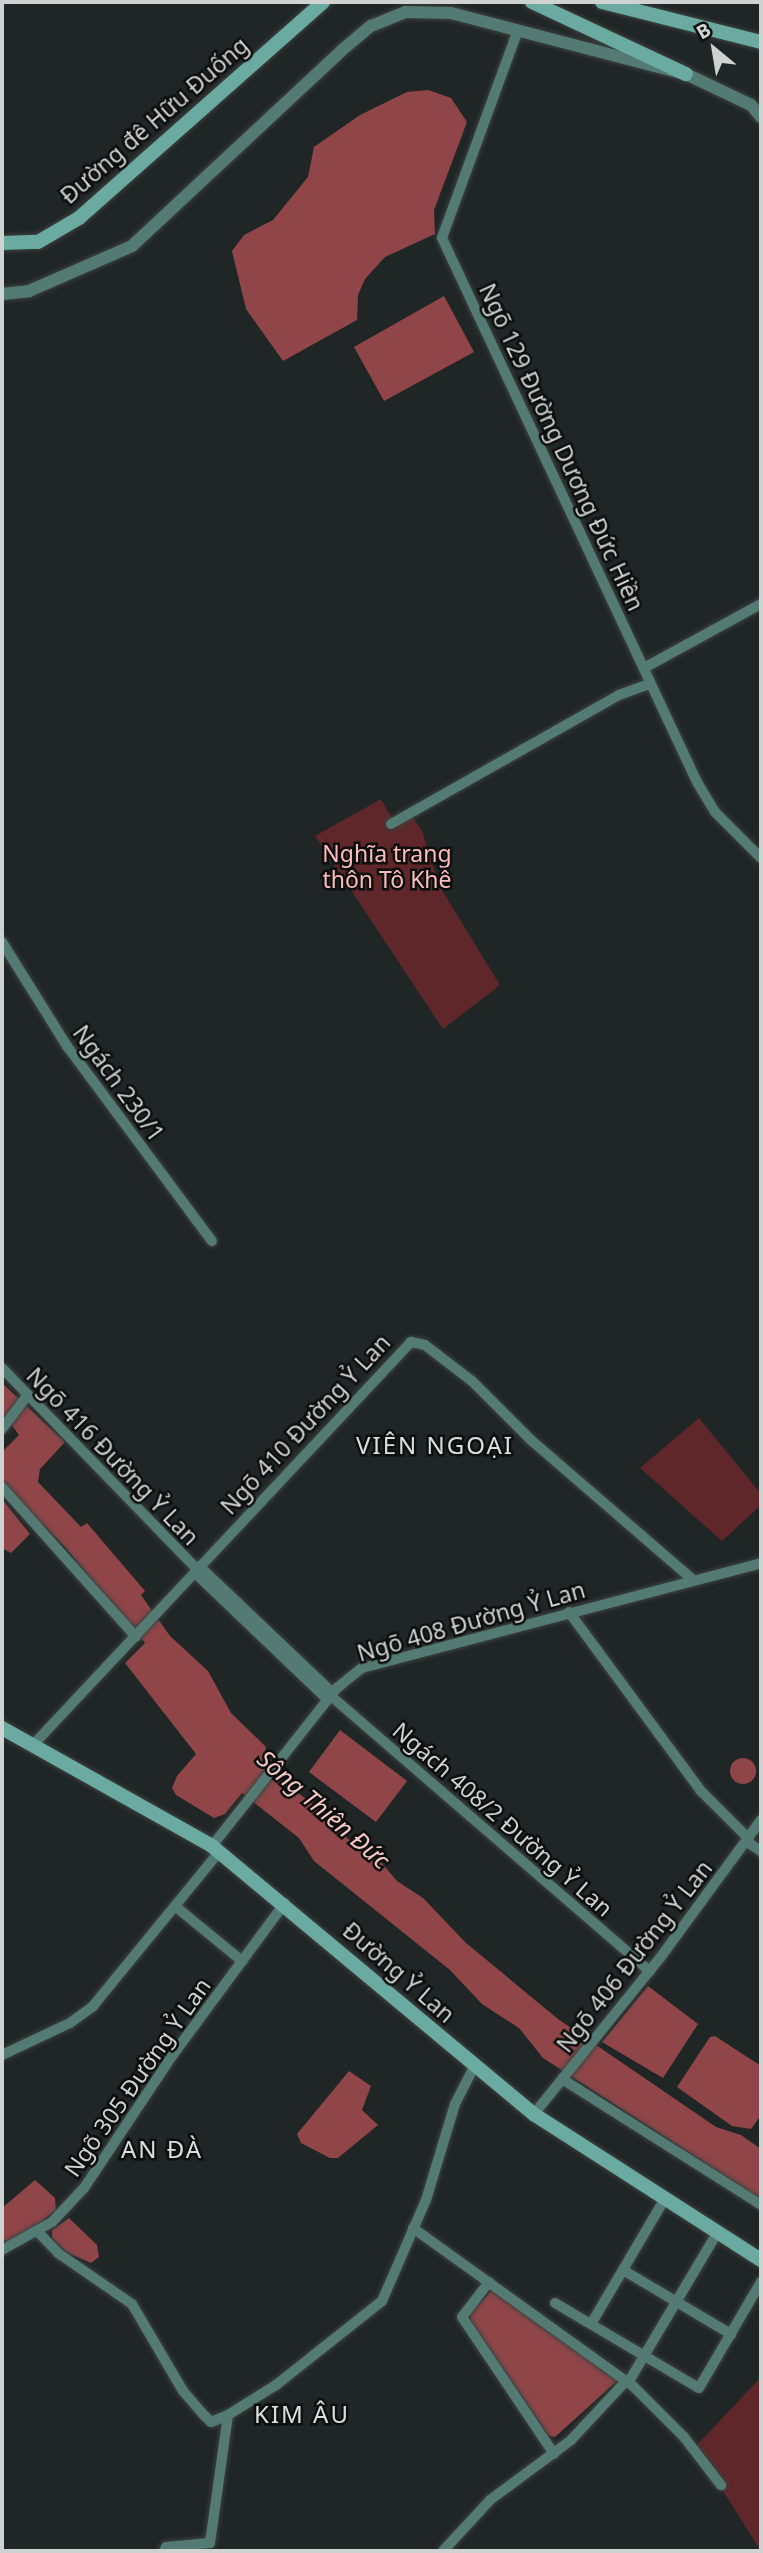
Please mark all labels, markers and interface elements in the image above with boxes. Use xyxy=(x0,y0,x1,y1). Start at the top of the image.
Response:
north arrow xyxy=(679,14,749,84)
text: B xyxy=(692,16,715,45)
street label: Đường đê Hữu Đuống xyxy=(54,31,254,209)
street label: Ngõ 129 Đường Dương Đức Hiền xyxy=(474,279,650,615)
park label: Nghĩa trang thôn Tô Khê xyxy=(322,839,452,893)
street label: Ngách 230/1 xyxy=(68,1019,170,1147)
street label: Ngõ 410 Đường Ỷ Lan xyxy=(214,1328,396,1520)
street label: Ngõ 416 Đường Ỷ Lan xyxy=(21,1362,205,1550)
district label: VIÊN NGOẠI xyxy=(357,1431,513,1459)
street label: Ngõ 408 Đường Ỷ Lan xyxy=(354,1575,588,1667)
street label: Ngách 408/2 Đường Ỷ Lan xyxy=(388,1716,618,1922)
water label: Sông Thiên Đức xyxy=(252,1744,396,1874)
street label: Ngõ 406 Đường Ỷ Lan xyxy=(550,1855,718,2057)
street label: Đường Ỷ Lan xyxy=(338,1916,460,2028)
street label: Ngõ 305 Đường Ỷ Lan xyxy=(58,1972,216,2182)
district label: AN ĐÀ xyxy=(122,2135,202,2163)
district label: KIM ÂU xyxy=(255,2400,349,2428)

